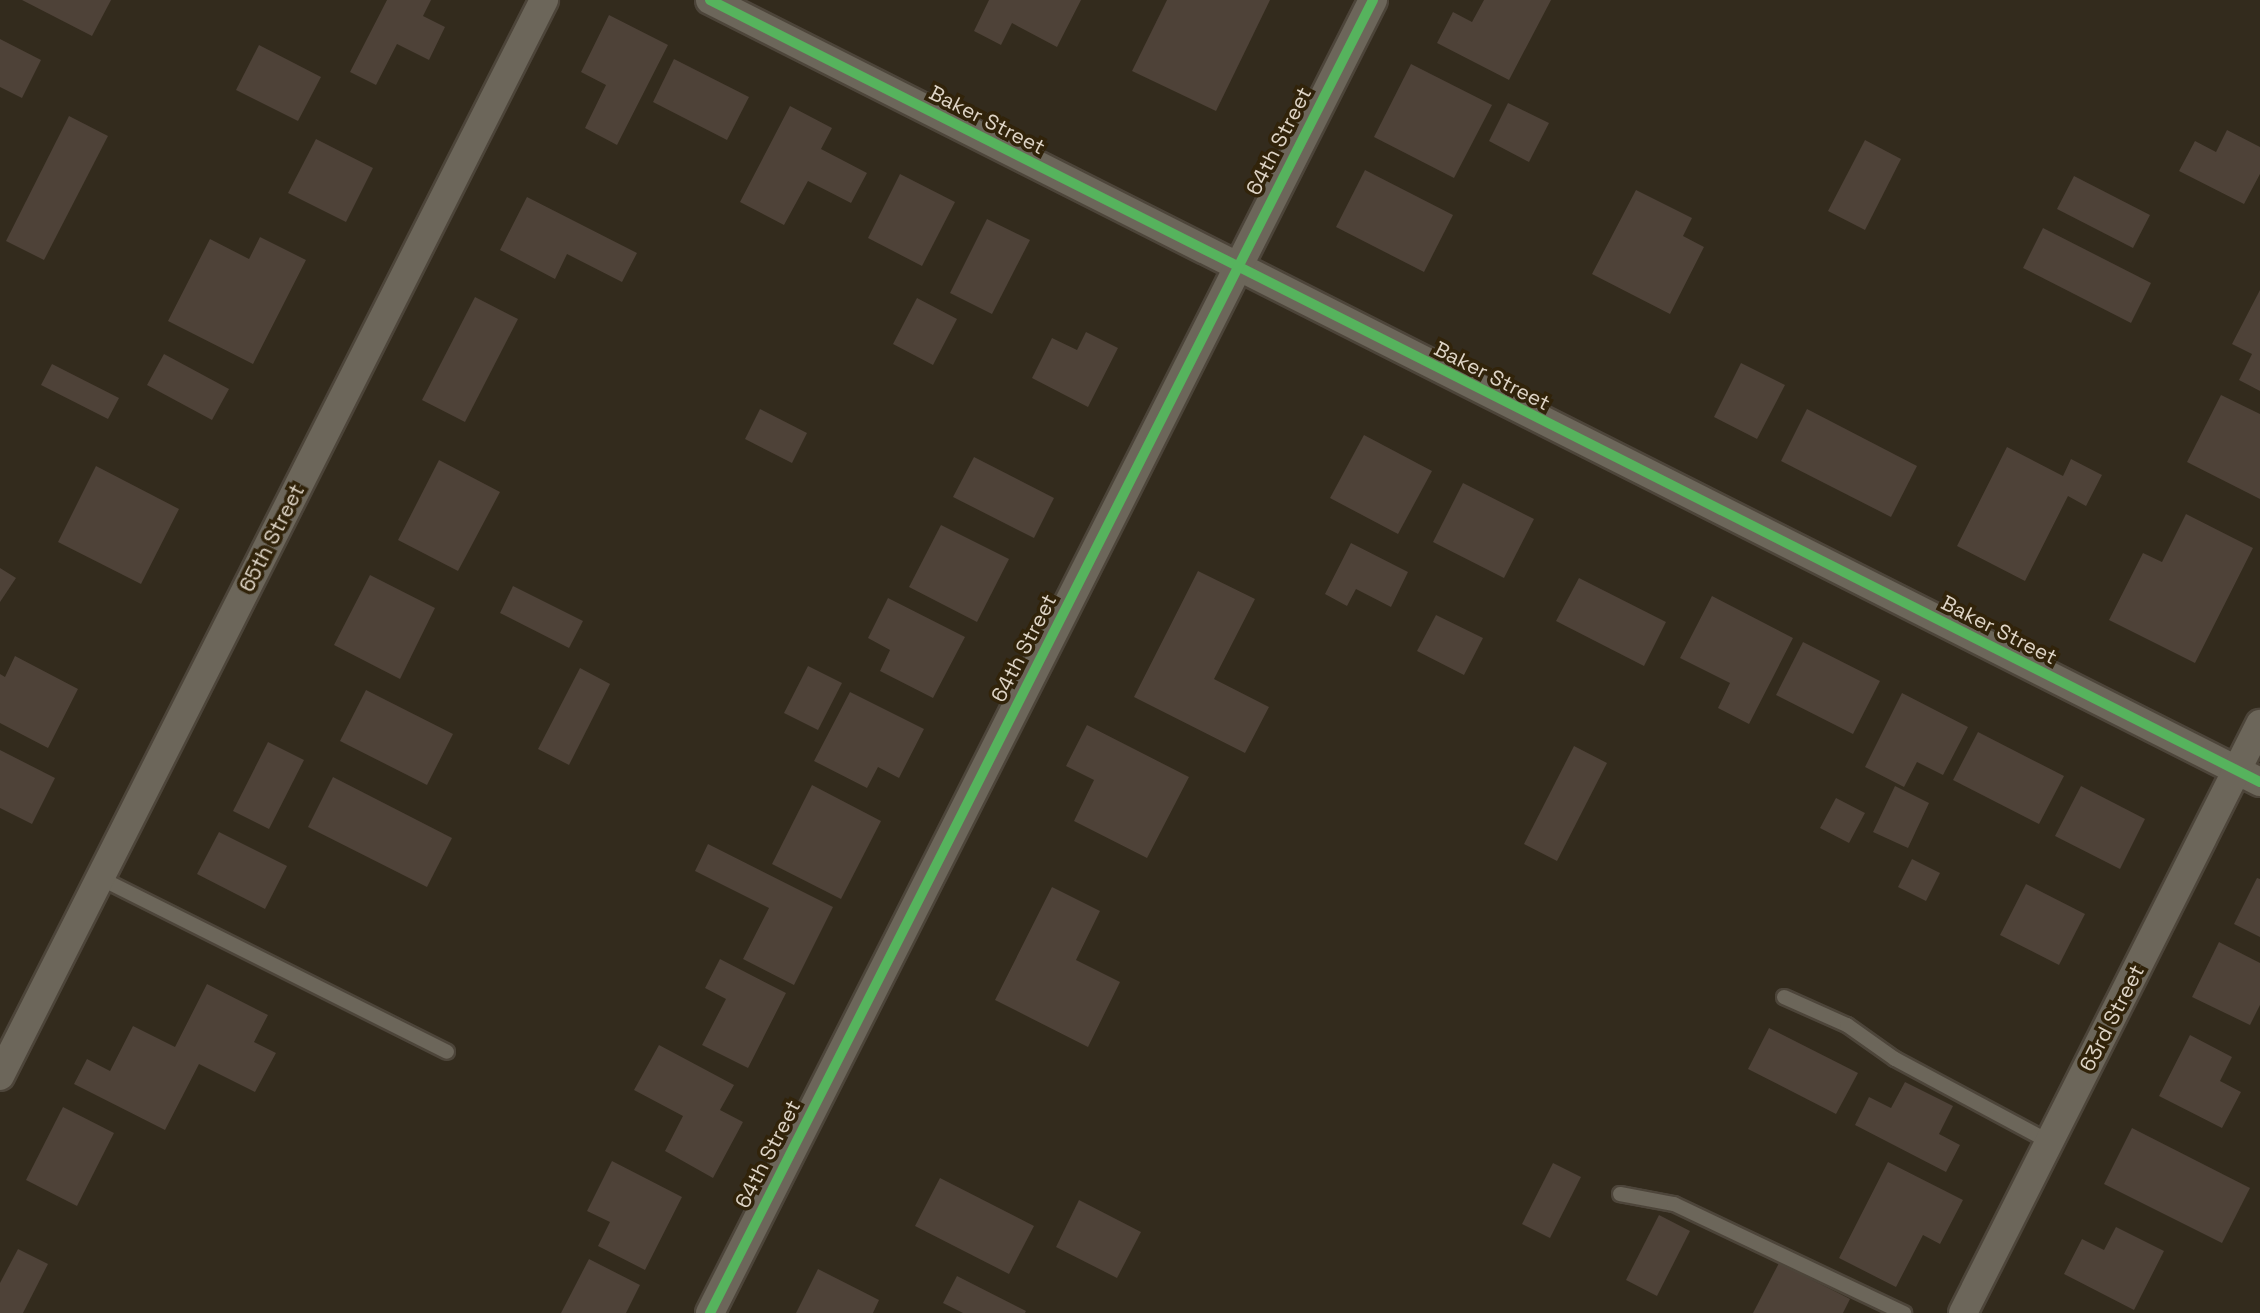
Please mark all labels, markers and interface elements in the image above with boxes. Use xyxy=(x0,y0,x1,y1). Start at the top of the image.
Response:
street label: Baker Street xyxy=(925,80,1049,160)
street label: 64th Street xyxy=(1241,83,1317,199)
street label: Baker Street xyxy=(1430,336,1554,416)
street label: 65th Street xyxy=(234,480,310,596)
street label: 64th Street xyxy=(986,590,1062,706)
street label: Baker Street xyxy=(1937,590,2061,670)
street label: 63rd Street xyxy=(2074,961,2150,1075)
street label: 64th Street xyxy=(730,1096,806,1212)

